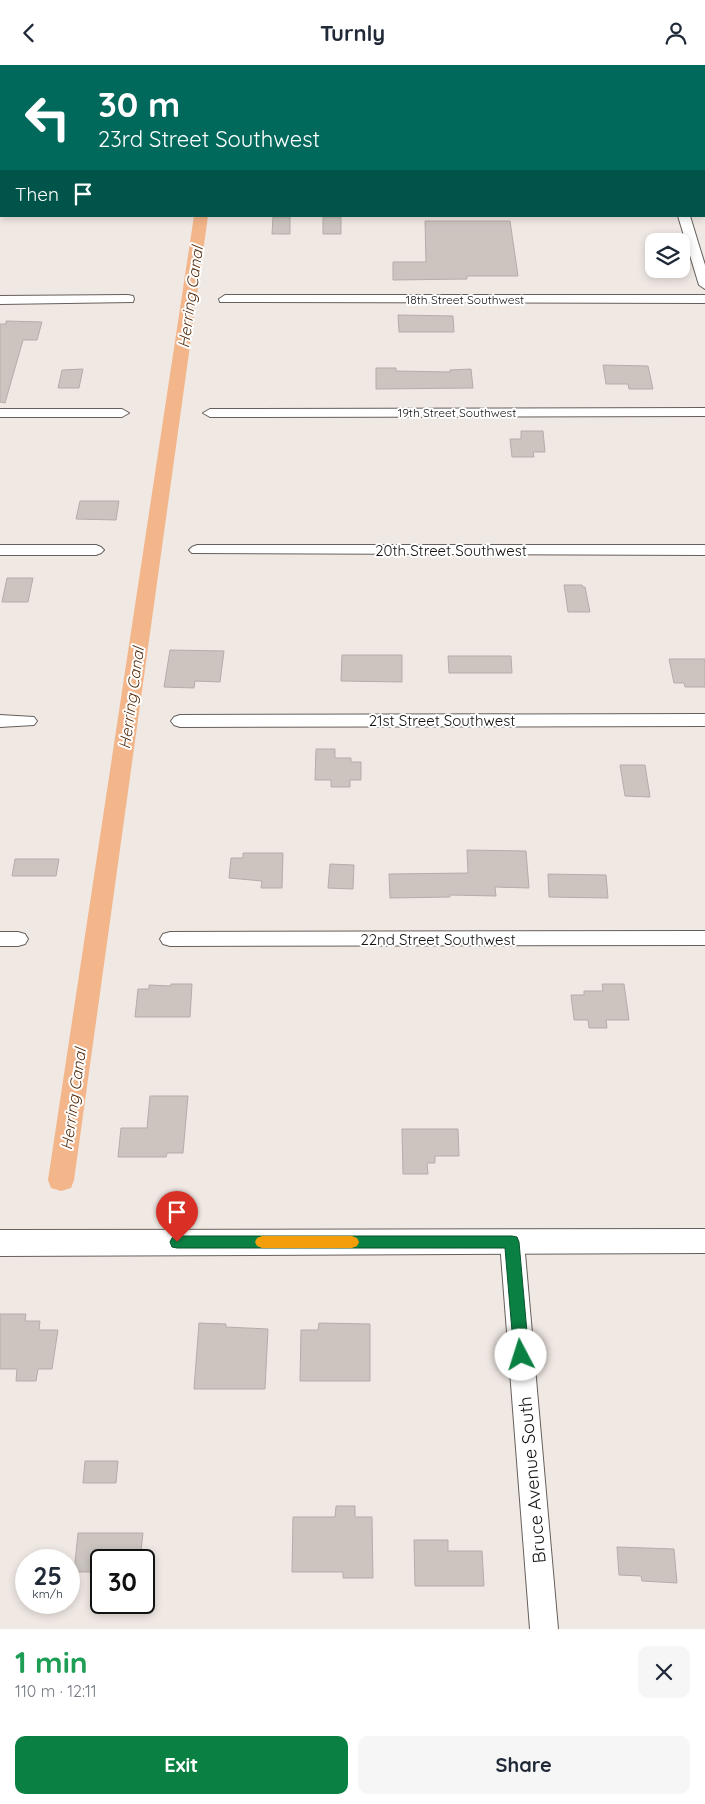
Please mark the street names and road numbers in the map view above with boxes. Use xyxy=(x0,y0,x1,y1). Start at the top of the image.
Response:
street label: 18th Street Southwest xyxy=(406,292,524,307)
street label: 19th Street Southwest xyxy=(398,405,516,420)
street label: 20th Street Southwest xyxy=(375,541,527,560)
street label: 21st Street Southwest xyxy=(369,711,515,730)
street label: 22nd Street Southwest xyxy=(360,930,516,949)
street label: Bruce Avenue South xyxy=(513,1396,551,1564)

